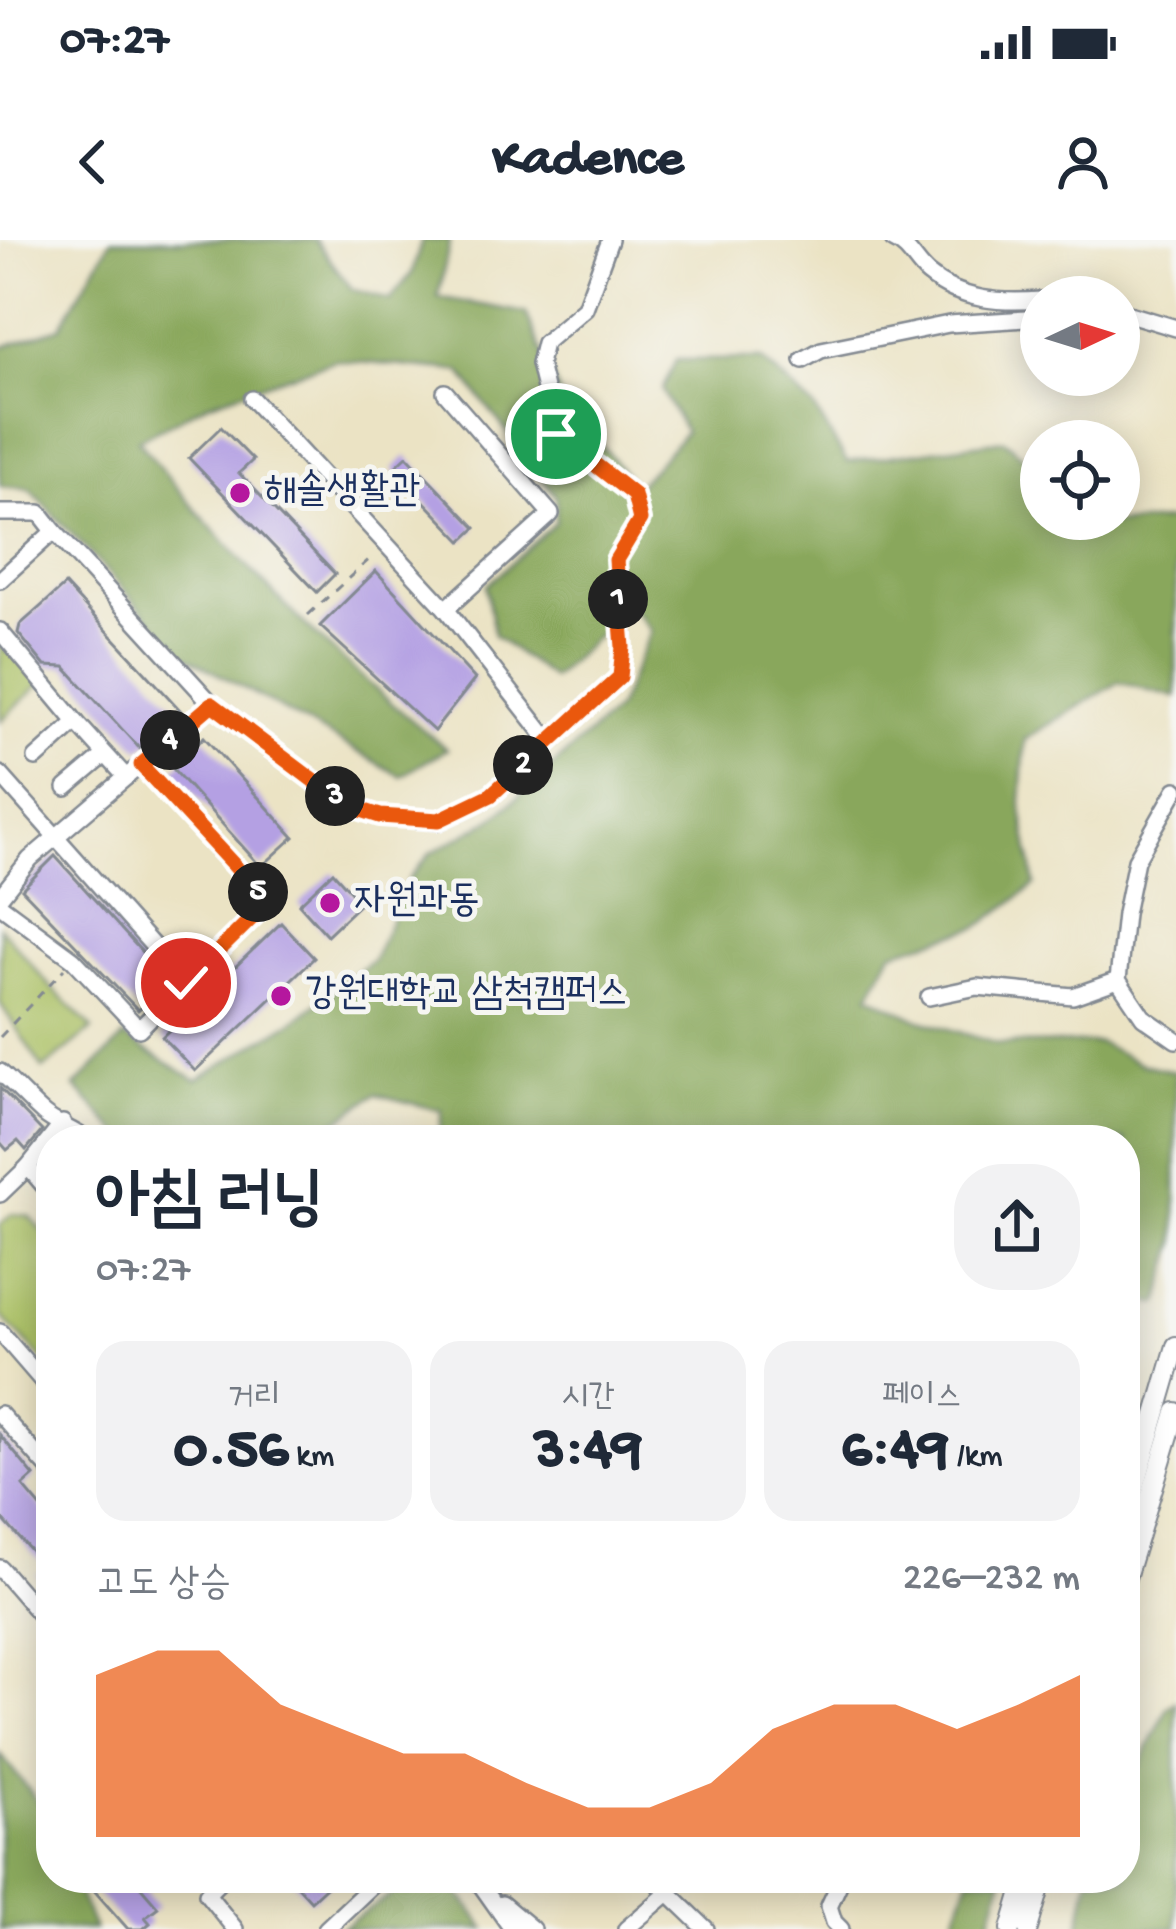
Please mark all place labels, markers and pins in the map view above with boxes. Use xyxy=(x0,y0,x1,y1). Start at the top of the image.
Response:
pin xyxy=(505,383,607,485)
place label: 해솔생활관 xyxy=(264,469,421,516)
marker: 해솔생활관 xyxy=(227,480,253,506)
pin: 1 xyxy=(588,569,648,629)
pin: 4 xyxy=(140,710,200,770)
pin: 2 xyxy=(493,735,553,795)
pin: 3 xyxy=(305,766,365,826)
pin: 5 xyxy=(228,862,288,922)
place label: 자원과동 xyxy=(354,880,480,926)
marker: 자원과동 xyxy=(317,890,343,916)
pin xyxy=(135,932,237,1034)
place label: 강원대학교 삼척캠퍼스 xyxy=(305,973,628,1019)
marker: 강원대학교 삼척캠퍼스 xyxy=(268,983,294,1009)

